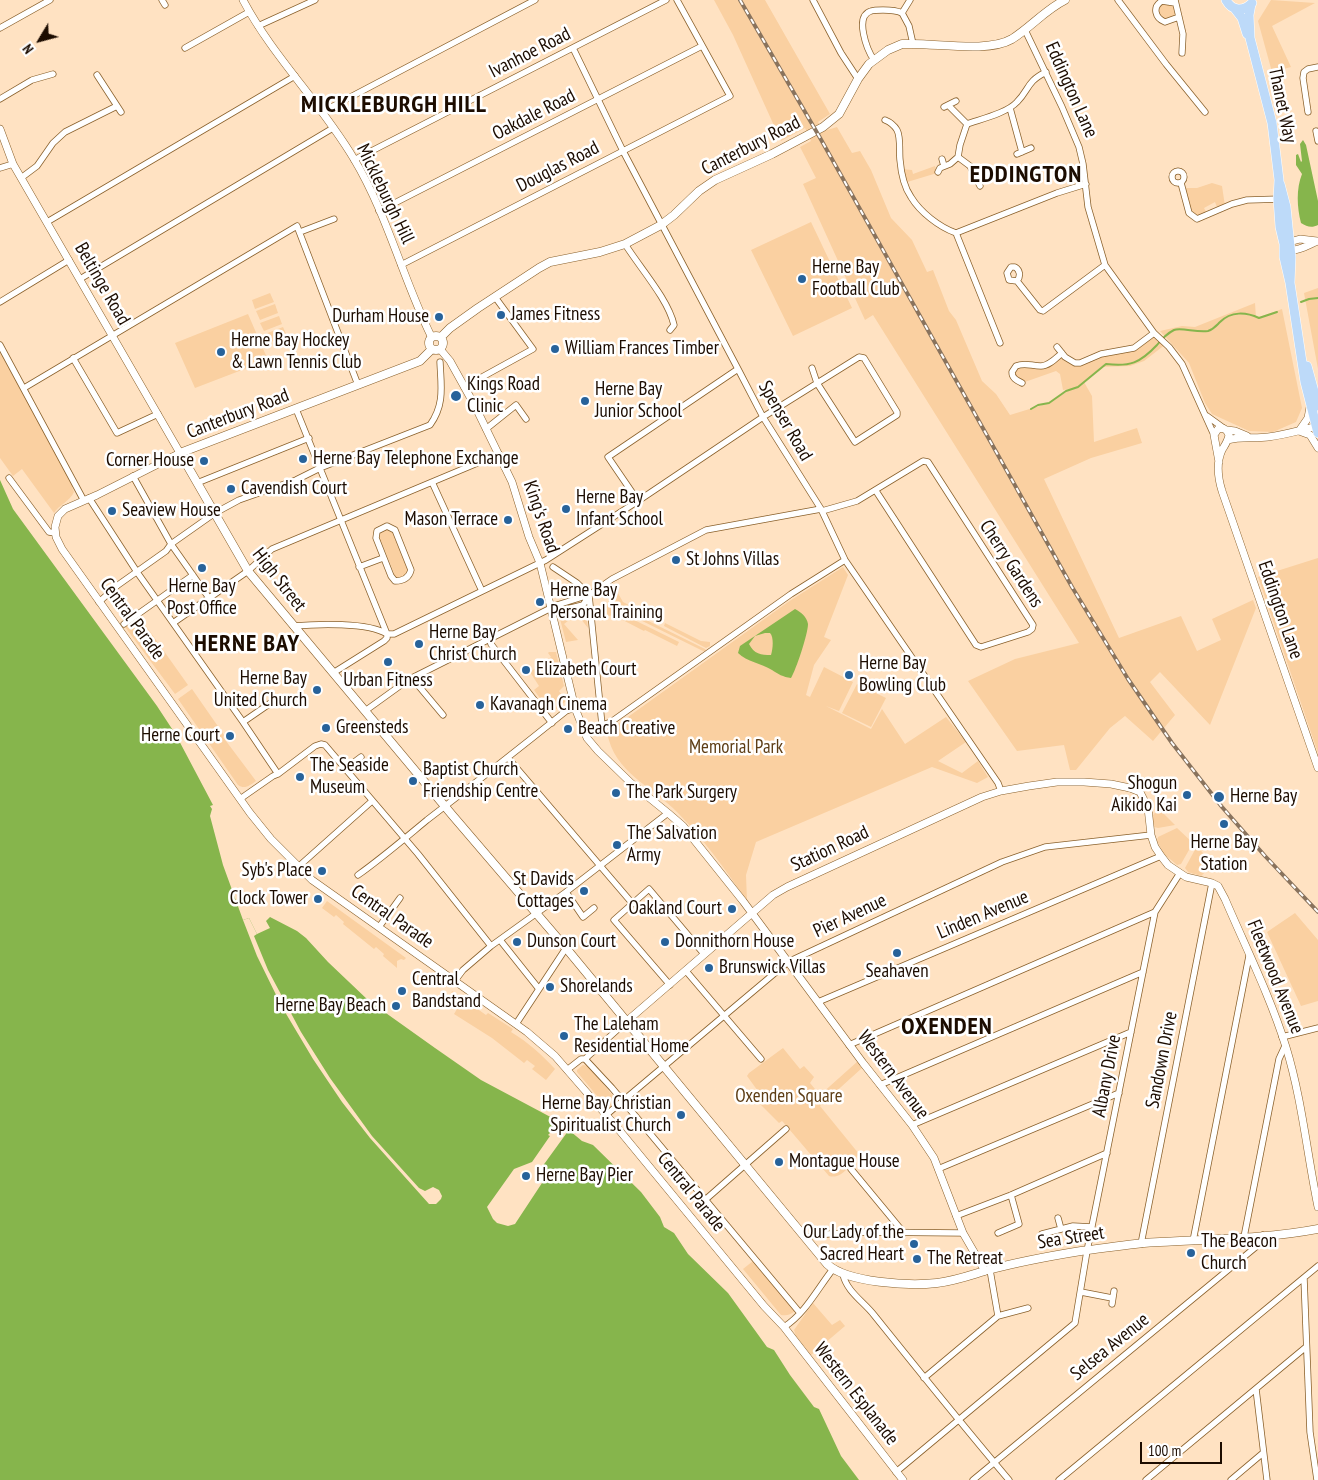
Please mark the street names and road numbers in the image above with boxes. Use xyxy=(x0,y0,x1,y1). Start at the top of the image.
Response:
street label: Ivanhoe Road xyxy=(485,23,575,83)
street label: Eddington Lane xyxy=(1040,39,1102,141)
street label: Thanet Way xyxy=(1263,65,1301,145)
street label: Oakdale Road xyxy=(489,84,579,146)
street label: Canterbury Road xyxy=(698,111,804,181)
street label: Douglas Road xyxy=(513,137,603,197)
street label: Mickleburgh Hill xyxy=(351,140,419,248)
street label: Beltinge Road xyxy=(69,239,135,329)
street label: Spenser Road xyxy=(753,377,817,465)
street label: Canterbury Road xyxy=(184,384,292,444)
street label: King's Road xyxy=(518,478,564,556)
street label: Cherry Gardens xyxy=(974,516,1048,612)
street label: High Street xyxy=(247,544,311,616)
street label: Eddington Lane xyxy=(1253,558,1307,662)
street label: Central Parade xyxy=(95,574,169,664)
street label: Station Road xyxy=(787,821,873,877)
street label: Central Parade xyxy=(346,880,438,954)
street label: Linden Avenue xyxy=(934,886,1032,944)
street label: Pier Avenue xyxy=(810,889,890,943)
street label: Fleetwood Avenue xyxy=(1242,917,1308,1037)
street label: Sandown Drive xyxy=(1141,1010,1183,1110)
street label: Western Avenue xyxy=(852,1026,934,1124)
street label: Albany Drive xyxy=(1088,1033,1126,1119)
street label: Central Parade xyxy=(652,1148,730,1236)
street label: Sea Street xyxy=(1036,1222,1106,1254)
street label: Selsea Avenue xyxy=(1066,1308,1154,1386)
street label: Western Esplanade xyxy=(809,1338,903,1450)

